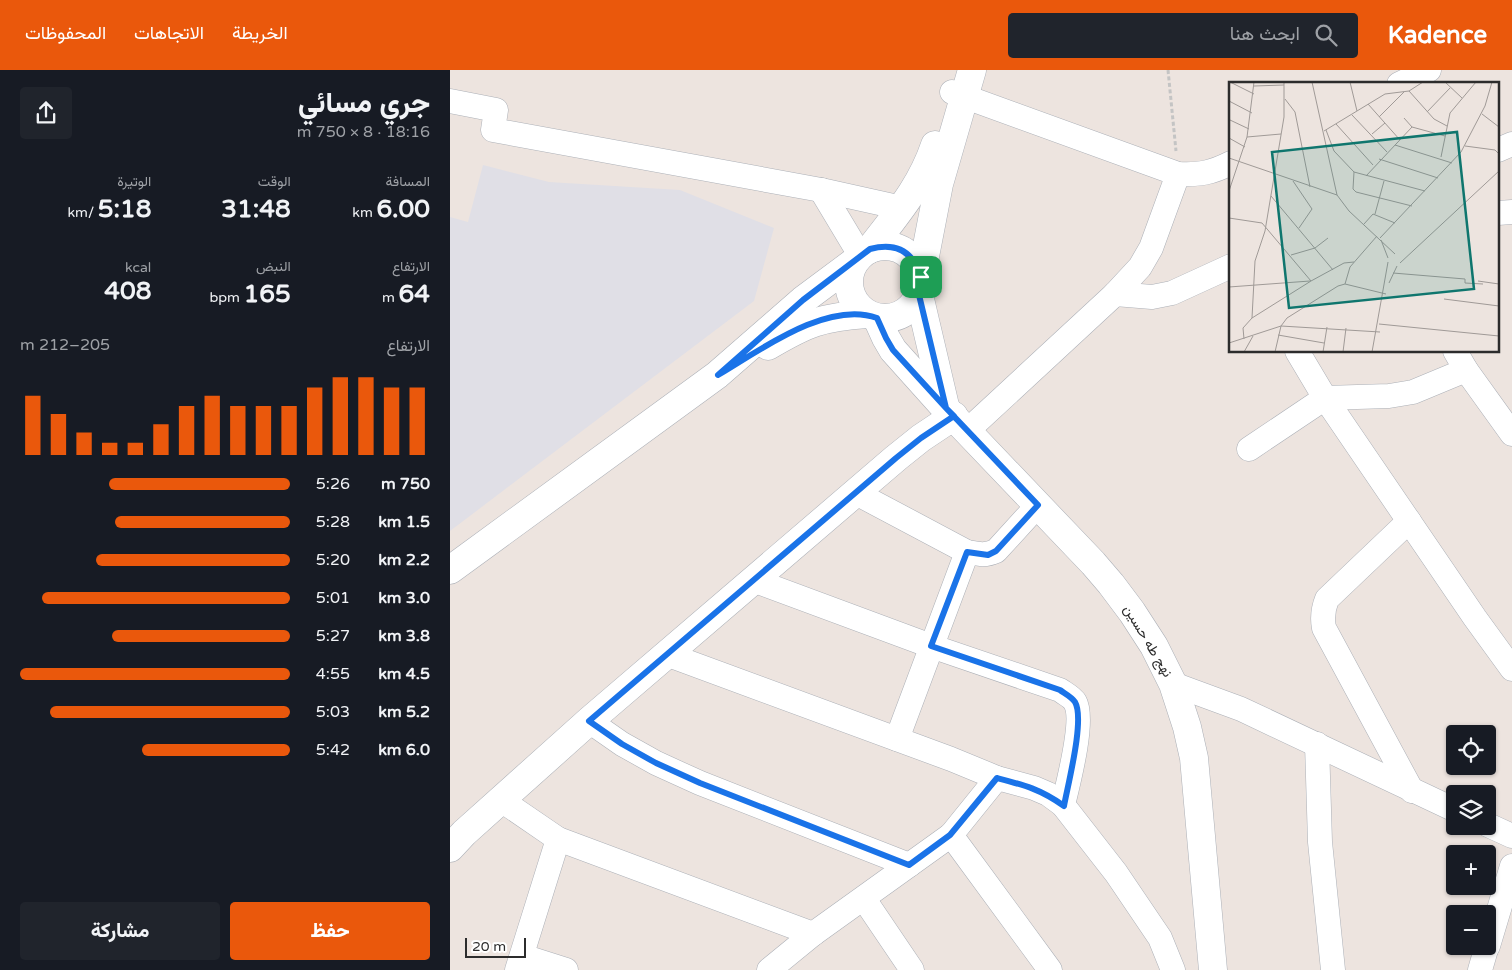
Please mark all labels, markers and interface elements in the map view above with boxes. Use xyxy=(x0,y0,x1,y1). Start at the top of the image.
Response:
search box xyxy=(1008,13,1358,58)
icon: search xyxy=(1312,21,1340,49)
text: Kadence xyxy=(1388,21,1487,50)
text: المحفوظات xyxy=(25,22,106,44)
text: الاتجاهات xyxy=(134,22,204,44)
text: الخريطة xyxy=(232,22,288,44)
text: ابحث هنا xyxy=(1230,23,1300,45)
inset map xyxy=(1229,82,1500,352)
text: جري مسائي xyxy=(298,86,430,120)
button: share xyxy=(20,87,72,139)
text: 18:16 · 8 × 750 m xyxy=(297,122,430,142)
text: الوتيرة xyxy=(117,173,151,190)
text: الوقت xyxy=(258,173,291,190)
text: المسافة xyxy=(386,173,430,190)
text: 5:18 xyxy=(98,194,151,224)
text: 31:48 xyxy=(221,194,291,224)
text: 6.00 xyxy=(376,194,430,224)
text: /km xyxy=(67,204,98,221)
text: km xyxy=(352,204,376,221)
pin xyxy=(900,256,942,298)
text: النبض xyxy=(256,258,291,275)
text: الارتفاع xyxy=(392,258,430,275)
text: kcal xyxy=(125,259,151,276)
icon: arrive xyxy=(907,263,935,291)
text: 408 xyxy=(104,276,151,306)
text: 165 xyxy=(244,279,291,309)
text: 64 xyxy=(399,279,430,309)
text: bpm xyxy=(209,289,244,306)
text: m xyxy=(382,289,399,306)
text: 205–212 m xyxy=(20,335,110,355)
text: الارتفاع xyxy=(387,336,430,356)
text: 5:26 xyxy=(316,474,350,494)
text: 750 m xyxy=(381,474,430,494)
text: 5:28 xyxy=(316,512,350,532)
text: 1.5 km xyxy=(378,512,430,532)
text: 5:20 xyxy=(316,550,350,570)
text: 2.2 km xyxy=(378,550,430,570)
text: 5:01 xyxy=(316,588,350,608)
text: 3.0 km xyxy=(378,588,430,608)
street label: نهج طه حسين xyxy=(1118,602,1176,681)
text: 5:27 xyxy=(316,626,350,646)
text: 3.8 km xyxy=(378,626,430,646)
text: 4:55 xyxy=(316,664,350,684)
text: 4.5 km xyxy=(378,664,430,684)
text: 5:03 xyxy=(316,702,350,722)
text: 5.2 km xyxy=(378,702,430,722)
map controls xyxy=(1446,725,1496,955)
button: locate xyxy=(1446,725,1496,775)
text: 5:42 xyxy=(316,740,350,760)
text: 6.0 km xyxy=(378,740,430,760)
button: layers xyxy=(1446,785,1496,835)
button: + xyxy=(1446,845,1496,895)
button: مشاركة xyxy=(20,902,220,960)
button: حفظ xyxy=(230,902,430,960)
button: − xyxy=(1446,905,1496,955)
scale bar xyxy=(465,935,526,958)
text: 20 m xyxy=(472,938,506,955)

